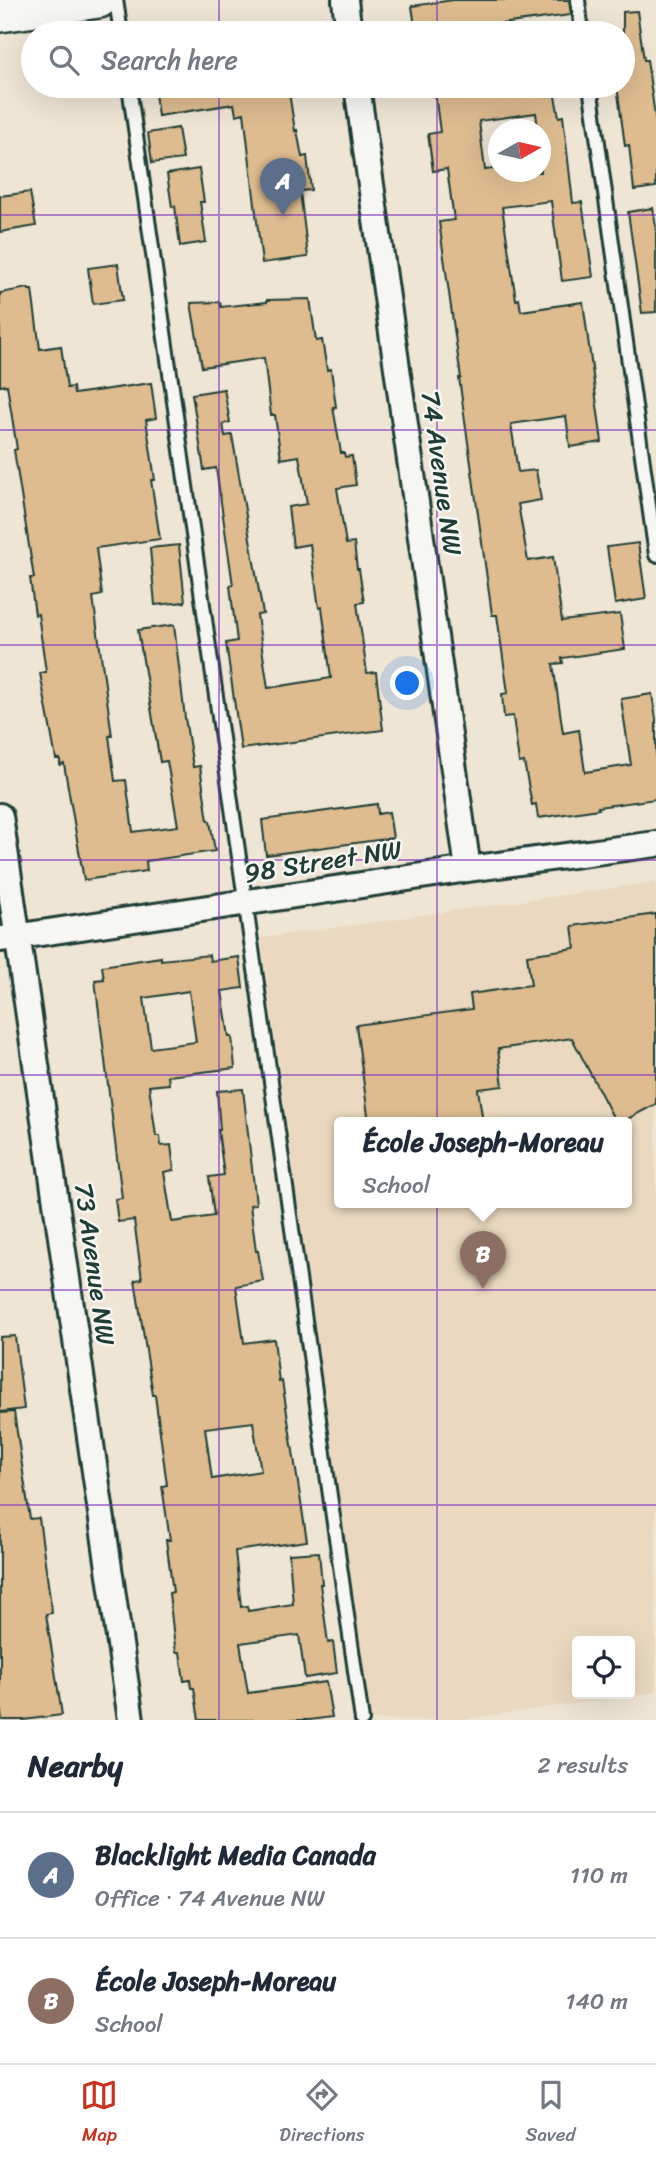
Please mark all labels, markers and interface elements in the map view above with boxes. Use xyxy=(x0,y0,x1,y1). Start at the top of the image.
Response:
search box xyxy=(21,21,635,98)
text: Search here xyxy=(101,37,238,83)
icon: search xyxy=(45,41,83,79)
north arrow xyxy=(488,119,551,182)
pin: A xyxy=(260,158,306,216)
street label: 74 Avenue NW xyxy=(408,388,476,559)
your location xyxy=(390,666,424,700)
street label: 98 Street NW xyxy=(241,826,406,896)
popup xyxy=(334,1117,632,1208)
text: École Joseph-Moreau xyxy=(362,1119,604,1165)
text: School xyxy=(362,1165,430,1206)
street label: 73 Avenue NW xyxy=(61,1180,129,1349)
pin: B xyxy=(460,1231,506,1289)
map controls xyxy=(572,1636,635,1699)
button: locate xyxy=(572,1636,635,1699)
text: Nearby xyxy=(28,1739,123,1793)
text: 2 results xyxy=(537,1745,628,1786)
text: Blacklight Media Canada xyxy=(95,1832,376,1878)
text: A xyxy=(43,1855,59,1896)
text: 110 m xyxy=(570,1855,628,1896)
text: Office · 74 Avenue NW xyxy=(95,1878,325,1919)
text: École Joseph-Moreau xyxy=(95,1958,336,2004)
text: B xyxy=(44,1981,58,2022)
text: 140 m xyxy=(566,1981,628,2022)
text: School xyxy=(95,2004,163,2045)
tab: Map xyxy=(80,2076,118,2151)
tab: Directions xyxy=(279,2076,365,2151)
tab: Saved xyxy=(525,2076,576,2151)

